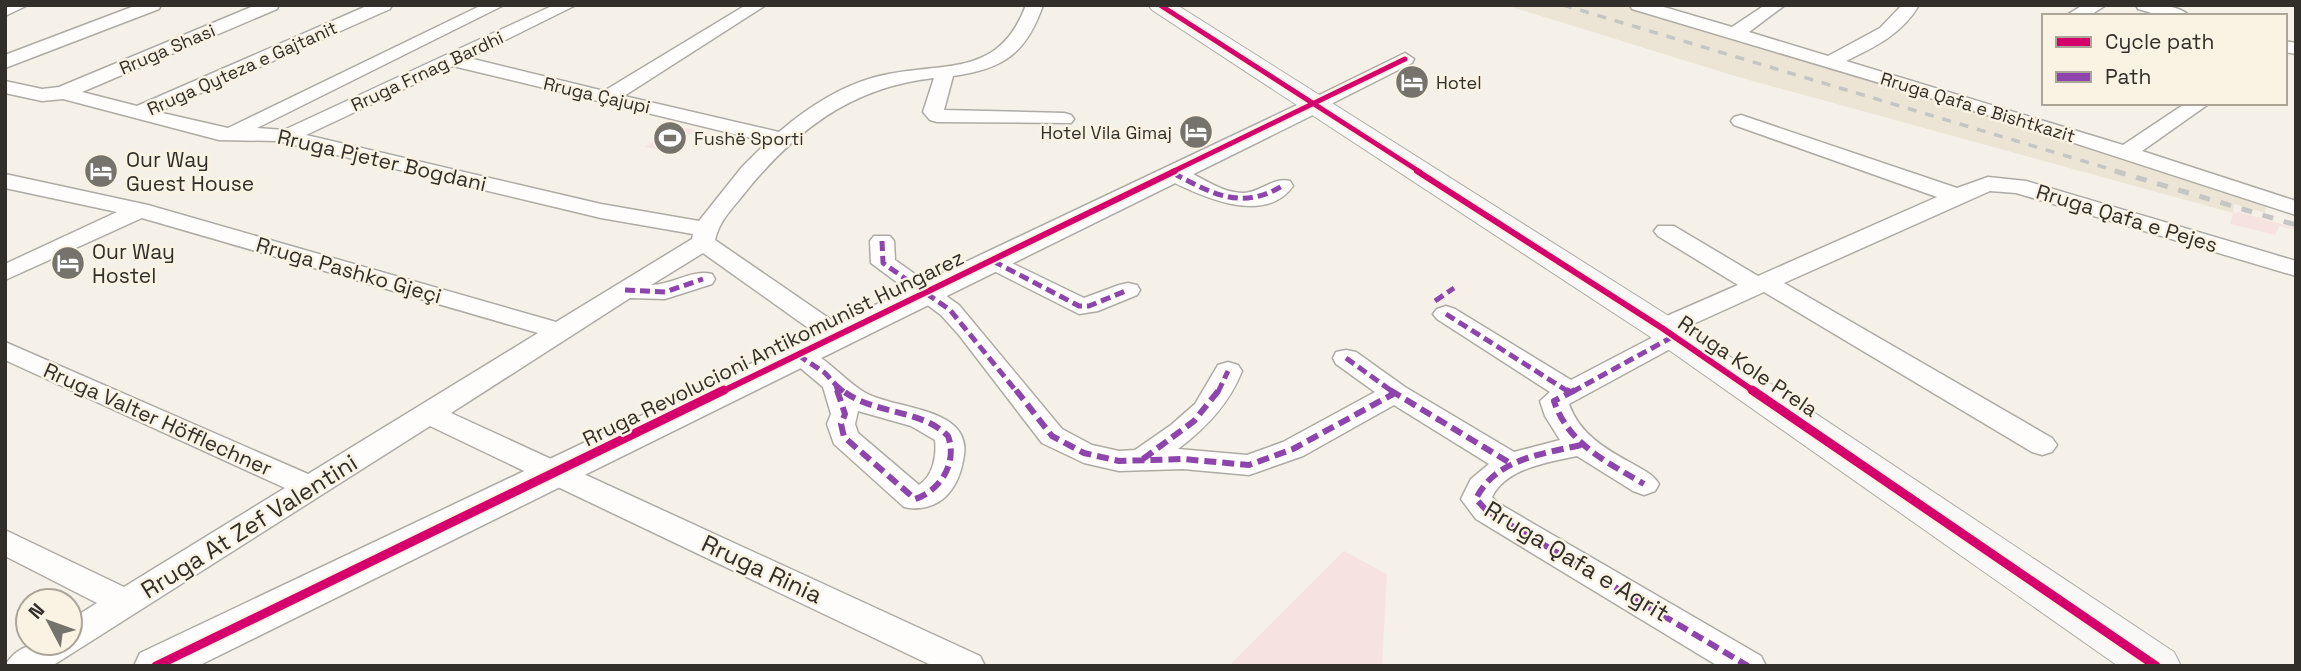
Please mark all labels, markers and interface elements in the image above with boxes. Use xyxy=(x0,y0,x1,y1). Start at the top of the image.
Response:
legend xyxy=(2042,14,2287,105)
street label: Rruga Qyteza e Gajtanit xyxy=(143,16,341,120)
street label: Rruga Shasi xyxy=(116,19,218,79)
street label: Rruga Frnag Bardhi xyxy=(347,26,507,116)
text: Cycle path xyxy=(2105,28,2214,55)
hotel icon: Hotel xyxy=(1393,63,1431,101)
text: Path xyxy=(2105,63,2151,90)
street label: Rruga Qafa e Bishtkazit xyxy=(1878,66,2078,148)
place label: Hotel xyxy=(1436,71,1482,94)
street label: Rruga Çajupi xyxy=(541,72,653,118)
hotel icon: Hotel Vila Gimaj xyxy=(1177,113,1215,151)
sports icon: Fushë Sporti xyxy=(651,119,689,157)
place label: Hotel Vila Gimaj xyxy=(1041,121,1172,144)
street label: Rruga Pjeter Bogdani xyxy=(275,123,489,197)
place label: Fushë Sporti xyxy=(694,127,804,150)
place label: Our Way Guest House xyxy=(126,146,254,197)
hotel icon: Our Way Guest House xyxy=(82,152,120,190)
street label: Rruga Qafa e Pejes xyxy=(2033,178,2221,258)
street label: Rruga Pashko Gjeçi xyxy=(253,231,445,309)
place label: Our Way Hostel xyxy=(92,238,175,289)
hotel icon: Our Way Hostel xyxy=(49,244,87,282)
street label: Rruga Revolucioni Antikomunist Hungarez xyxy=(578,244,968,452)
street label: Rruga Kole Prela xyxy=(1673,309,1823,423)
street label: Rruga Valter Höfflechner xyxy=(40,356,277,482)
street label: Rruga At Zef Valentini xyxy=(135,447,363,605)
street label: Rruga Qafa e Agrit xyxy=(1479,494,1675,628)
street label: Rruga Rinia xyxy=(697,528,827,611)
north arrow xyxy=(14,587,84,657)
text: N xyxy=(23,598,50,624)

